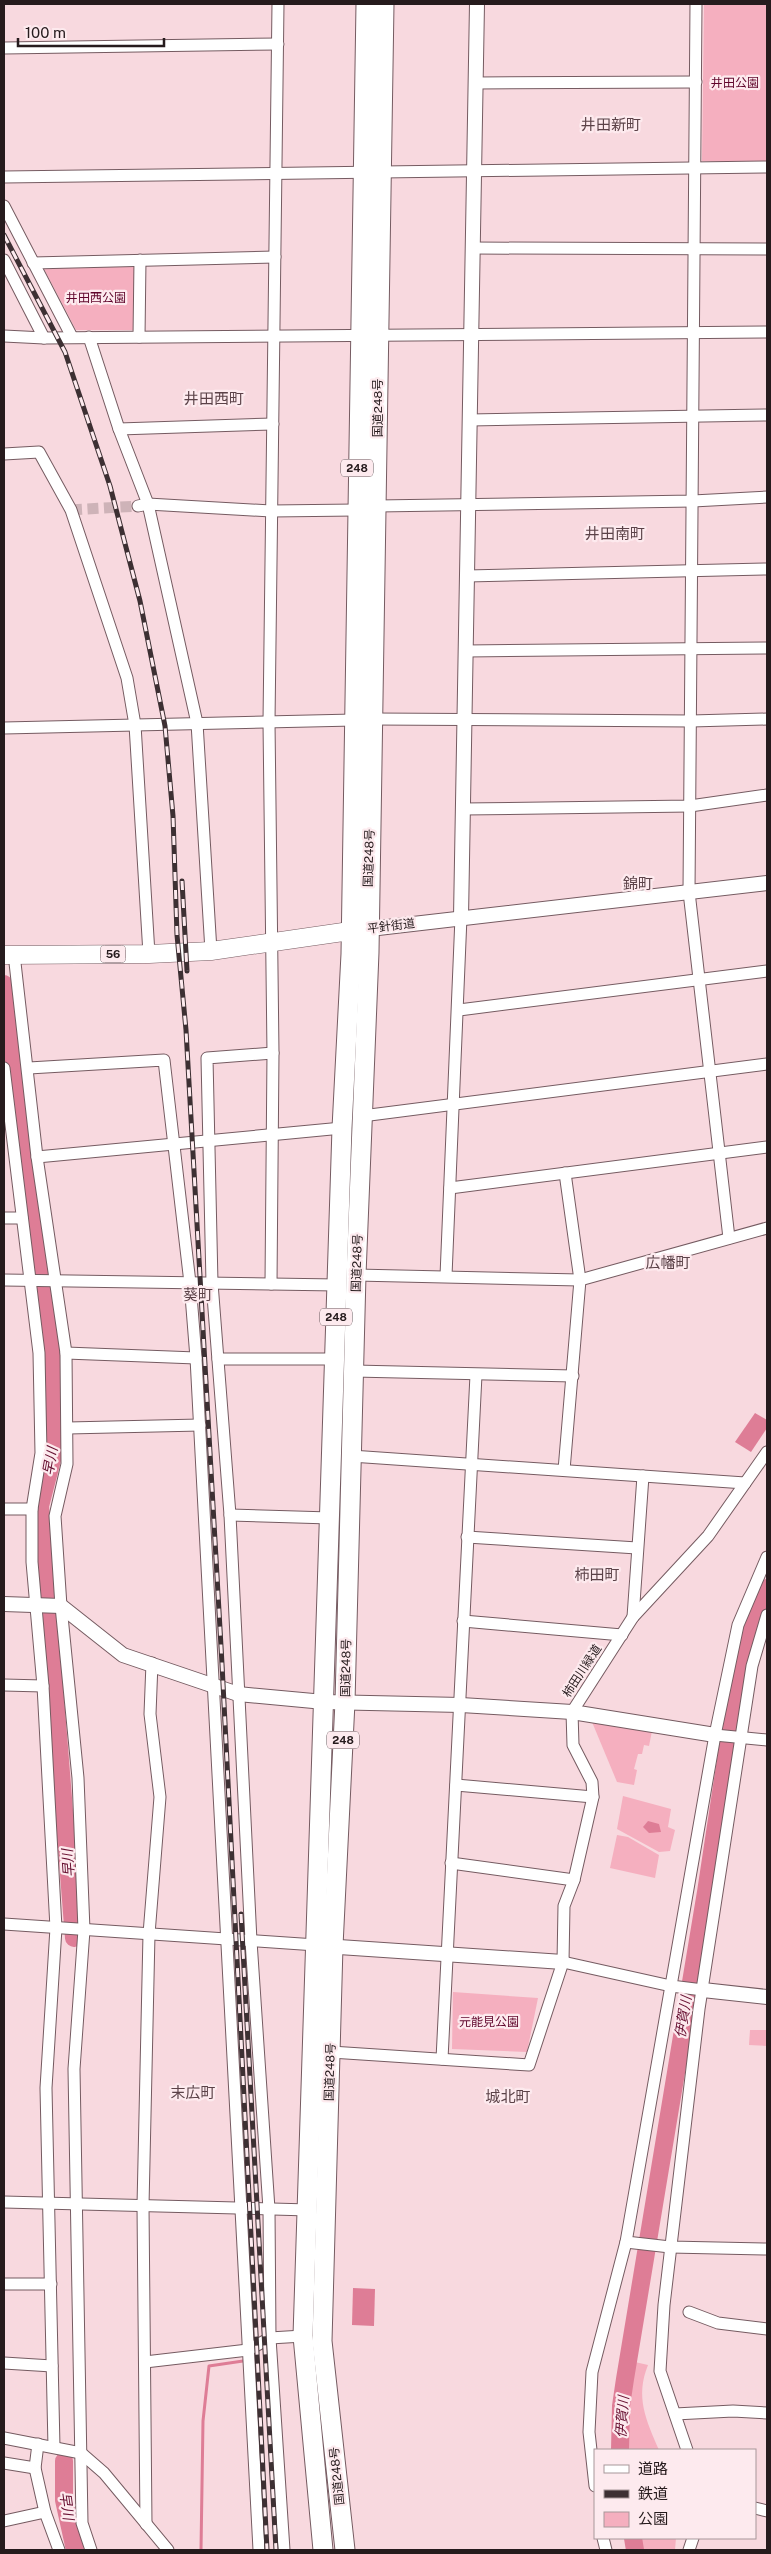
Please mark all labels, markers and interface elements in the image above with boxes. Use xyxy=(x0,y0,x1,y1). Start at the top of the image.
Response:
scale bar xyxy=(18,15,164,47)
text: 100 m xyxy=(25,24,66,41)
park label: 井田公園 xyxy=(711,76,759,90)
district label: 井田新町 xyxy=(581,116,641,133)
park label: 井田西公園 xyxy=(66,291,126,305)
street label: 国道248号 xyxy=(371,379,385,437)
district label: 井田西町 xyxy=(184,390,244,407)
road number: 248 xyxy=(341,459,373,476)
district label: 井田南町 xyxy=(585,525,645,542)
street label: 国道248号 xyxy=(361,829,377,887)
district label: 錦町 xyxy=(623,875,653,892)
street label: 平針街道 xyxy=(366,916,416,936)
road number: 56 xyxy=(100,946,126,962)
street label: 国道248号 xyxy=(349,1234,365,1292)
district label: 広幡町 xyxy=(645,1254,691,1271)
district label: 葵町 xyxy=(183,1286,213,1303)
road number: 248 xyxy=(320,1308,352,1325)
water label: 早川 xyxy=(40,1444,61,1476)
district label: 柿田町 xyxy=(574,1566,620,1583)
street label: 国道248号 xyxy=(338,1639,354,1697)
street label: 柿田川緑道 xyxy=(560,1642,604,1700)
road number: 248 xyxy=(327,1732,359,1748)
water label: 早川 xyxy=(59,1846,77,1878)
water label: 伊賀川 xyxy=(672,1993,694,2039)
park label: 元能見公園 xyxy=(459,2015,519,2029)
street label: 国道248号 xyxy=(322,2043,338,2101)
district label: 末広町 xyxy=(170,2084,216,2101)
district label: 城北町 xyxy=(485,2088,531,2105)
water label: 伊賀川 xyxy=(613,2393,632,2439)
street label: 国道248号 xyxy=(327,2446,347,2506)
legend xyxy=(594,2449,756,2539)
text: 道路 xyxy=(638,2460,668,2477)
text: 鉄道 xyxy=(638,2485,668,2502)
water label: 早川 xyxy=(57,2491,77,2523)
text: 公園 xyxy=(638,2510,668,2527)

